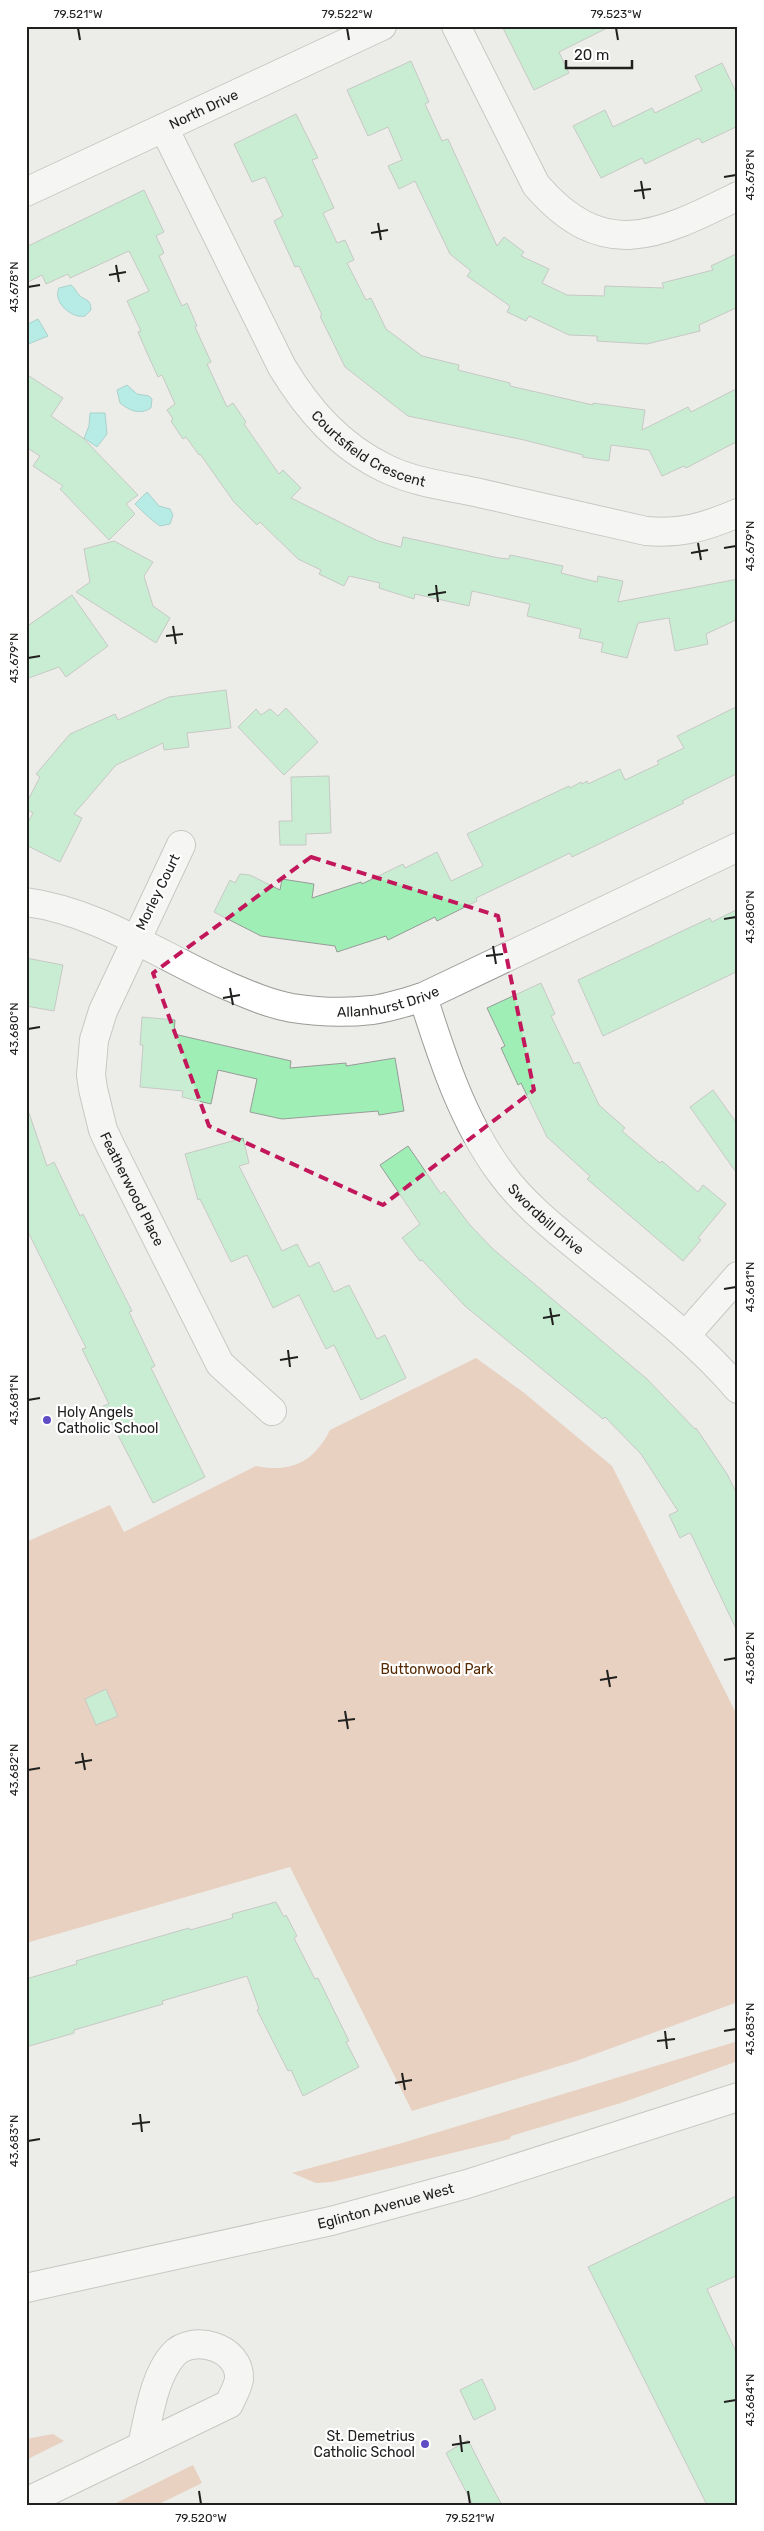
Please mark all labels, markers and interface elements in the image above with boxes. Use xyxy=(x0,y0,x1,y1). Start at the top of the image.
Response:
text: 79.521°W xyxy=(53,7,103,21)
text: 79.522°W xyxy=(321,7,373,21)
text: 79.523°W xyxy=(590,7,642,21)
scale bar xyxy=(566,38,633,70)
text: 20 m xyxy=(574,46,609,64)
street label: North Drive xyxy=(166,86,241,133)
text: 43.678°N xyxy=(743,149,757,201)
text: 43.678°N xyxy=(7,261,21,313)
street label: Courtsfield Crescent xyxy=(308,407,428,490)
text: 43.679°N xyxy=(743,521,757,571)
text: 43.679°N xyxy=(7,633,21,683)
street label: Morley Court xyxy=(132,851,184,933)
text: 43.680°N xyxy=(743,890,757,944)
street label: Allanhurst Drive xyxy=(337,982,442,1020)
text: 43.680°N xyxy=(7,1002,21,1056)
street label: Featherwood Place xyxy=(97,1129,168,1249)
street label: Swordbill Drive xyxy=(504,1180,588,1258)
text: 43.681°N xyxy=(743,1262,757,1312)
text: 43.681°N xyxy=(7,1375,21,1425)
place label: Holy Angels Catholic School xyxy=(57,1404,158,1437)
marker: Holy Angels Catholic School xyxy=(41,1414,53,1426)
text: 43.682°N xyxy=(743,1632,757,1684)
park label: Buttonwood Park xyxy=(380,1661,494,1678)
text: 43.682°N xyxy=(7,1744,21,1796)
text: 43.683°N xyxy=(743,2003,757,2055)
text: 43.683°N xyxy=(7,2115,21,2167)
street label: Eglinton Avenue West xyxy=(316,2179,456,2232)
text: 43.684°N xyxy=(743,2374,757,2426)
place label: St. Demetrius Catholic School xyxy=(314,2428,415,2461)
marker: St. Demetrius Catholic School xyxy=(419,2438,431,2450)
text: 79.520°W xyxy=(175,2511,227,2525)
text: 79.521°W xyxy=(445,2511,495,2525)

